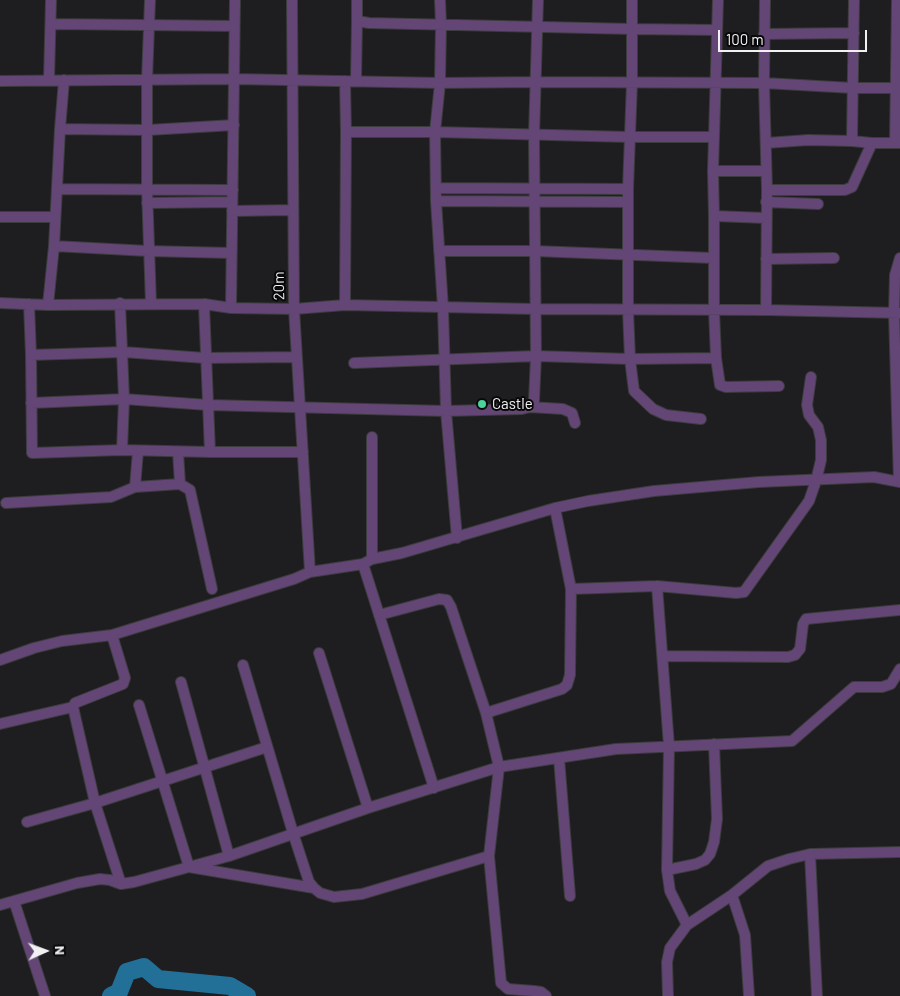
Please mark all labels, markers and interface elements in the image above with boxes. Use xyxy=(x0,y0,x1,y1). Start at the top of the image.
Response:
scale bar xyxy=(720,20,869,52)
text: 100 m xyxy=(726,30,764,48)
street label: 20m xyxy=(270,271,288,301)
place label: Castle xyxy=(492,395,533,413)
marker: Castle xyxy=(476,398,488,410)
north arrow xyxy=(20,926,70,976)
text: N xyxy=(52,946,69,955)

